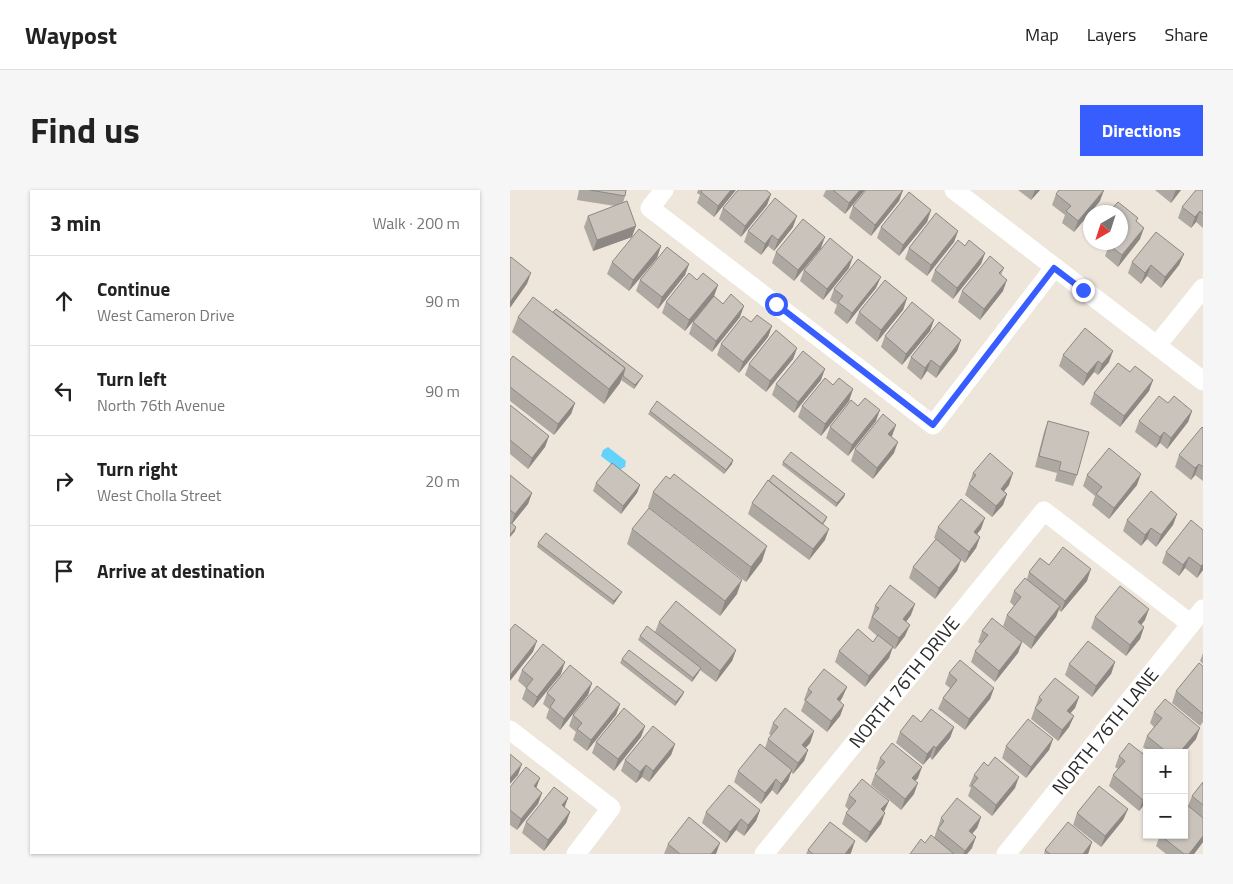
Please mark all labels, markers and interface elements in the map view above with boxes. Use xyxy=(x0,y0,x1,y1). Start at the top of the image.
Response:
text: Waypost xyxy=(25,17,117,53)
text: Map xyxy=(1025,21,1059,48)
text: Layers xyxy=(1087,21,1136,48)
text: Share xyxy=(1164,21,1208,48)
text: Find us xyxy=(30,103,140,157)
button: Directions xyxy=(1080,105,1203,156)
north arrow xyxy=(1083,205,1128,250)
text: 3 min xyxy=(50,207,101,239)
text: Walk · 200 m xyxy=(372,211,460,235)
text: Continue xyxy=(97,274,170,303)
route end xyxy=(1072,279,1095,302)
icon: ahead xyxy=(50,287,78,315)
text: 90 m xyxy=(425,289,460,313)
route start xyxy=(765,293,788,316)
text: West Cameron Drive xyxy=(97,303,235,327)
text: Turn left xyxy=(97,364,167,393)
icon: left xyxy=(50,377,78,405)
text: 90 m xyxy=(425,379,460,403)
text: North 76th Avenue xyxy=(97,393,225,417)
text: Turn right xyxy=(97,454,178,483)
icon: right xyxy=(50,467,78,495)
text: 20 m xyxy=(425,469,460,493)
text: West Cholla Street xyxy=(97,483,221,507)
text: Arrive at destination xyxy=(97,556,265,585)
icon: arrive xyxy=(50,557,78,585)
street label: NORTH 76TH DRIVE xyxy=(841,609,966,754)
street label: NORTH 76TH LANE xyxy=(1044,661,1165,800)
map controls xyxy=(1143,749,1188,839)
button: + xyxy=(1143,749,1188,794)
button: − xyxy=(1143,794,1188,839)

